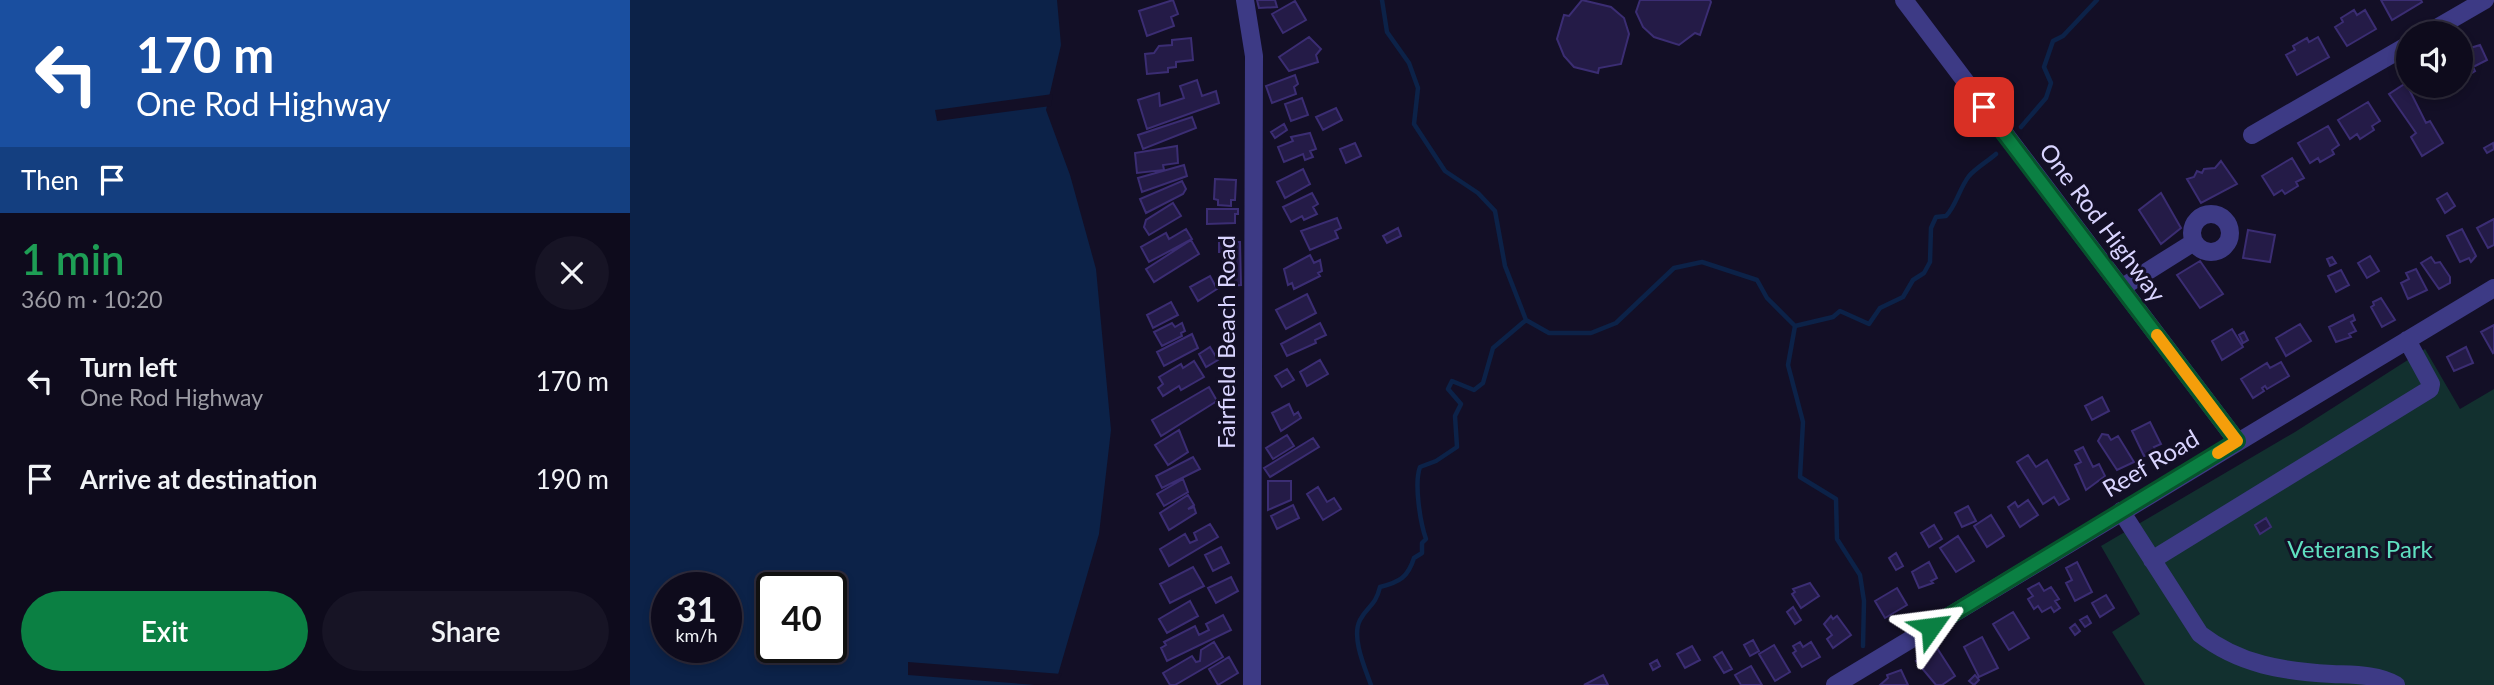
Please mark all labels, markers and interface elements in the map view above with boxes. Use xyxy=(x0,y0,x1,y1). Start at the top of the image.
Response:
map controls xyxy=(2396,21,2473,98)
button: sound xyxy=(2396,21,2473,98)
text: 170 m xyxy=(136,25,274,83)
icon: left xyxy=(21,28,112,119)
pin xyxy=(1954,77,2014,137)
text: One Rod Highway xyxy=(136,84,391,123)
icon: arrive xyxy=(1965,88,2003,126)
street label: One Rod Highway xyxy=(2034,137,2173,308)
icon: arrive xyxy=(93,161,131,199)
text: Then xyxy=(21,164,79,196)
text: 1 min xyxy=(21,234,125,284)
street label: Fairfield Beach Road xyxy=(1211,235,1240,449)
button: close xyxy=(535,236,609,310)
text: 360 m · 10:20 xyxy=(21,285,163,313)
text: Turn left xyxy=(80,351,177,383)
icon: left xyxy=(21,362,59,400)
text: 170 m xyxy=(536,365,609,397)
text: One Rod Highway xyxy=(80,383,263,411)
street label: Reef Road xyxy=(2097,423,2203,503)
icon: arrive xyxy=(21,460,59,498)
text: Arrive at destination xyxy=(80,463,317,495)
text: 190 m xyxy=(536,463,609,495)
park label: Veterans Park xyxy=(2287,534,2434,563)
speed limit sign: 40 xyxy=(756,572,847,663)
text: 31 xyxy=(676,587,717,629)
position arrow xyxy=(1894,590,1968,664)
button: Exit xyxy=(21,591,308,671)
button: Share xyxy=(322,591,609,671)
text: km/h xyxy=(675,624,718,646)

